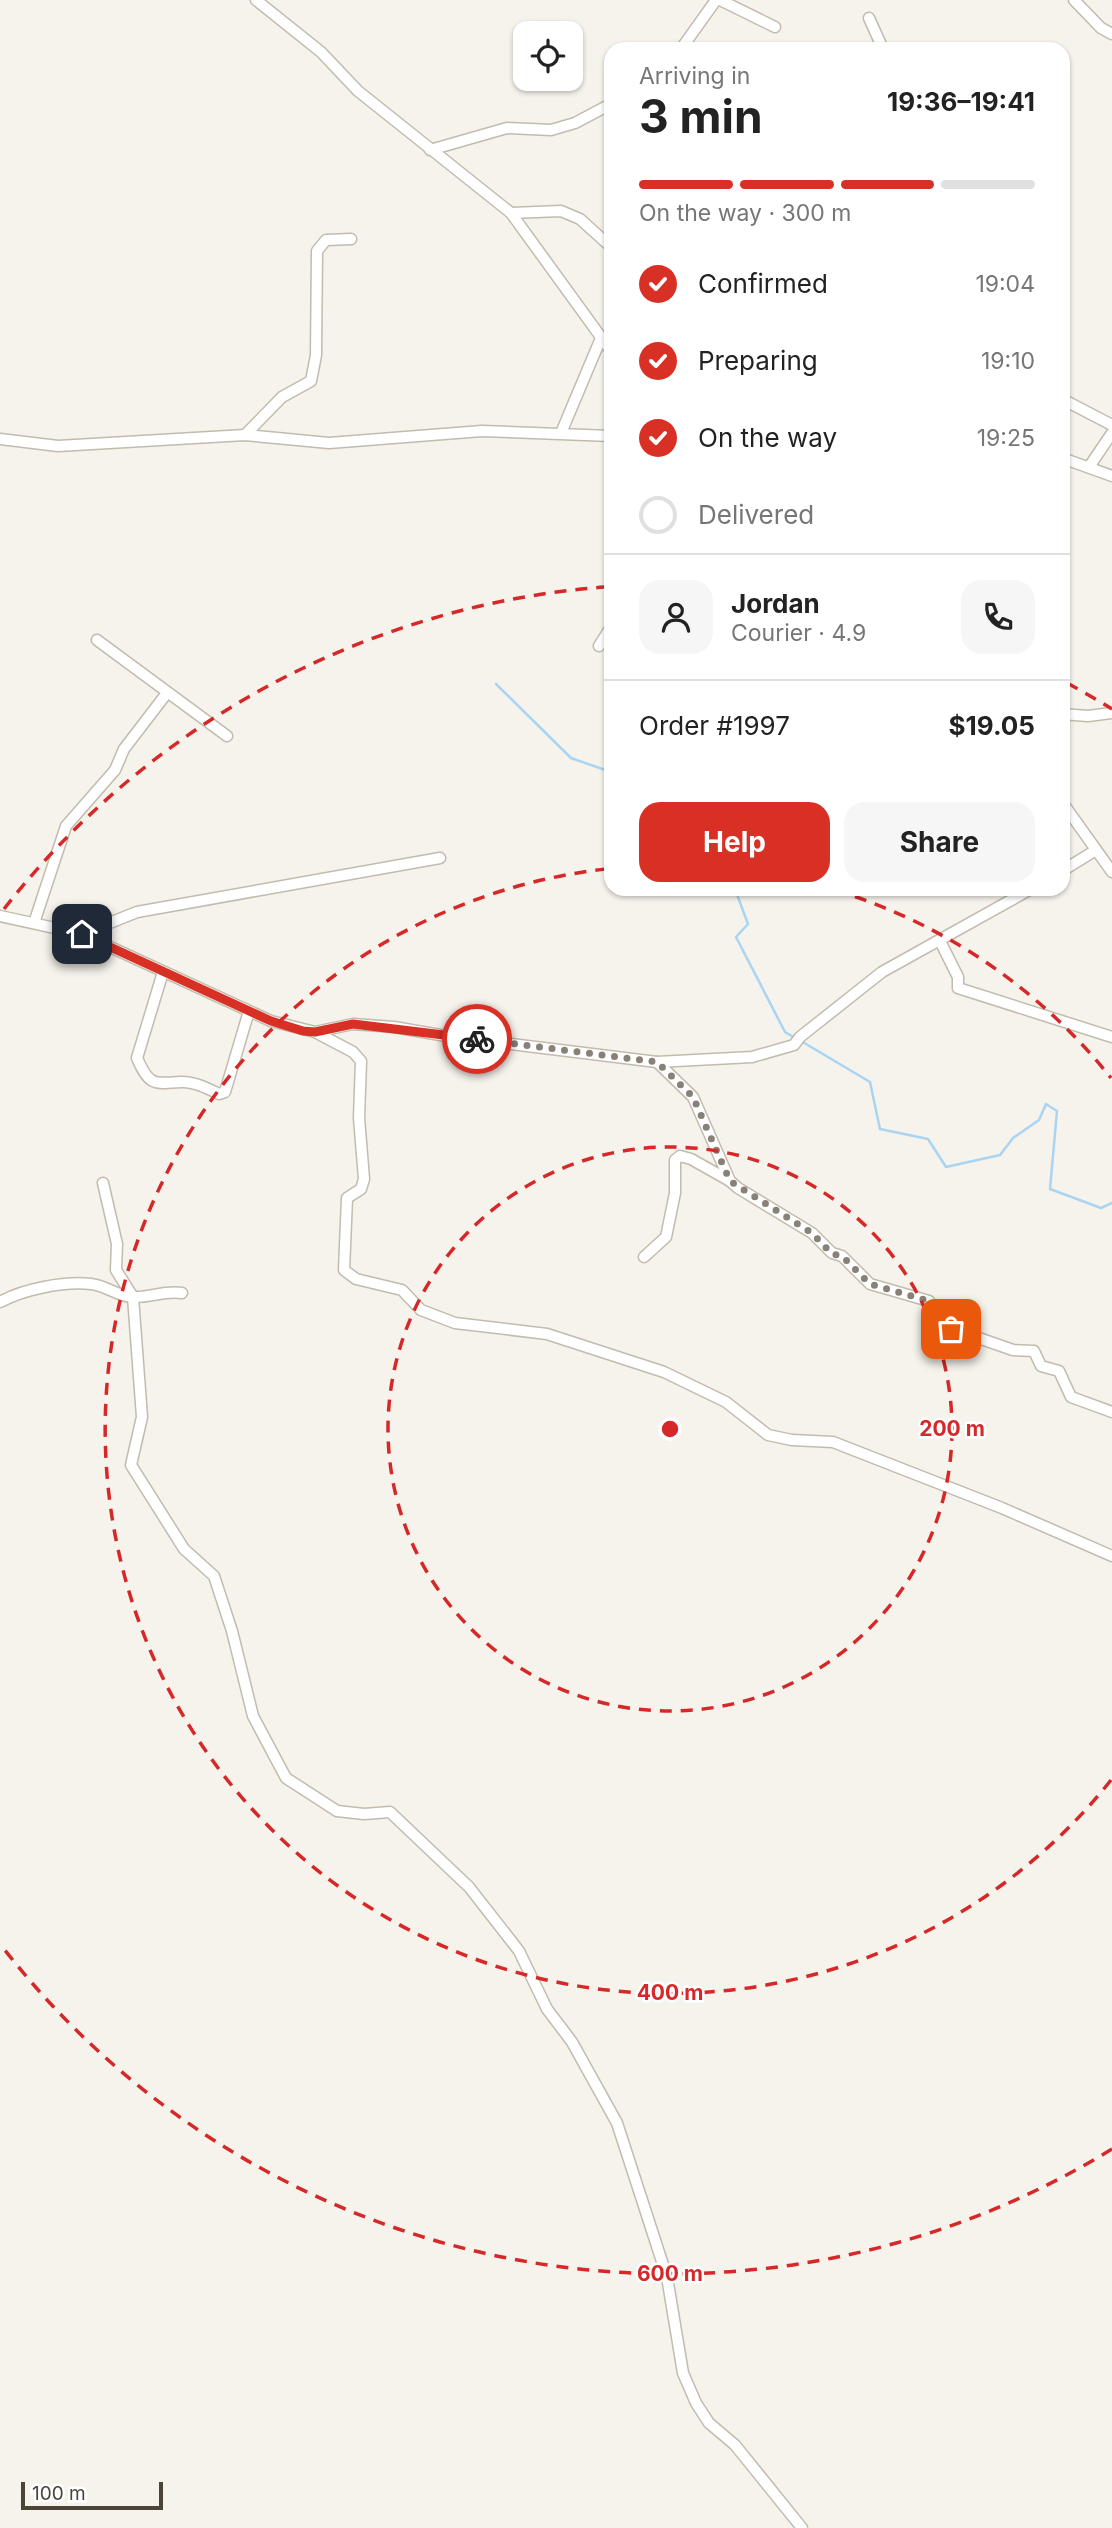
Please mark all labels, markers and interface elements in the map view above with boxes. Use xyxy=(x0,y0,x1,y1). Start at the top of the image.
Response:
map controls xyxy=(513,21,583,91)
button: locate xyxy=(513,21,583,91)
text: Arriving in xyxy=(639,62,750,90)
text: 19:36–19:41 xyxy=(887,86,1035,117)
text: 3 min xyxy=(639,88,763,144)
text: On the way · 300 m xyxy=(639,199,851,227)
icon: check xyxy=(639,265,677,303)
text: Confirmed xyxy=(698,268,828,299)
text: 19:04 xyxy=(975,270,1035,298)
icon: check xyxy=(639,342,677,380)
text: Preparing xyxy=(698,345,818,376)
text: 19:10 xyxy=(981,347,1035,375)
icon: check xyxy=(639,419,677,457)
text: On the way xyxy=(698,422,837,453)
text: 19:25 xyxy=(977,424,1035,452)
text: Delivered xyxy=(698,499,814,530)
button: person xyxy=(639,580,713,654)
button: phone xyxy=(961,580,1035,654)
text: Jordan xyxy=(731,588,820,619)
text: Courier · 4.9 xyxy=(731,619,866,647)
text: Order #1997 xyxy=(639,710,790,741)
text: $19.05 xyxy=(949,710,1035,741)
button: Help xyxy=(639,802,830,882)
button: Share xyxy=(844,802,1035,882)
pin xyxy=(52,904,112,964)
icon: home xyxy=(63,915,101,953)
courier xyxy=(442,1004,512,1074)
icon: bike xyxy=(458,1020,496,1058)
pin xyxy=(921,1299,981,1359)
icon: bag xyxy=(932,1310,970,1348)
text: 200 m xyxy=(919,1416,985,1441)
centre of rings xyxy=(658,1417,682,1441)
text: 400 m xyxy=(637,1980,703,2005)
text: 600 m xyxy=(637,2261,703,2286)
scale bar xyxy=(21,2479,163,2511)
text: 100 m xyxy=(32,2482,86,2505)

